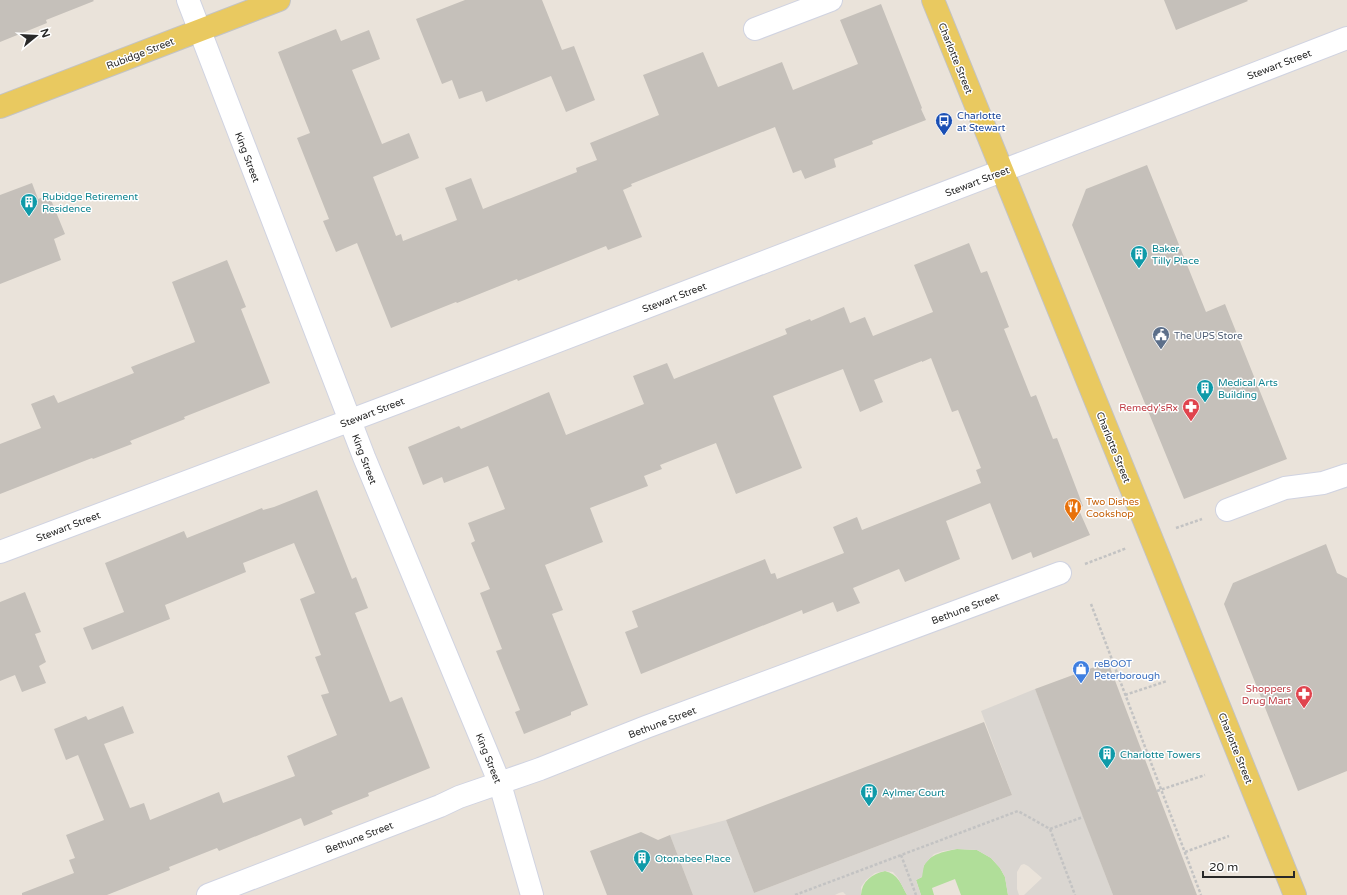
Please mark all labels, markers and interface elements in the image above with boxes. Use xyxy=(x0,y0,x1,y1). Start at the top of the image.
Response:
north arrow xyxy=(16,16,56,56)
street label: Charlotte Street xyxy=(935,21,975,96)
text: N xyxy=(37,27,53,39)
street label: Rubidge Street xyxy=(105,35,176,72)
street label: Stewart Street xyxy=(1246,47,1313,83)
place label: Charlotte at Stewart xyxy=(957,110,1006,134)
bus stop icon: Charlotte at Stewart xyxy=(934,111,954,136)
street label: King Street xyxy=(232,131,262,184)
street label: Stewart Street xyxy=(944,164,1011,200)
place label: Rubidge Retirement Residence xyxy=(42,191,138,215)
building icon: Rubidge Retirement Residence xyxy=(19,192,39,217)
place label: Baker Tilly Place xyxy=(1152,243,1199,267)
building icon: Baker Tilly Place xyxy=(1129,244,1149,269)
street label: Stewart Street xyxy=(641,280,708,316)
public building icon: The UPS Store xyxy=(1151,325,1171,350)
place label: The UPS Store xyxy=(1174,330,1243,342)
place label: Medical Arts Building xyxy=(1218,377,1278,401)
building icon: Medical Arts Building xyxy=(1195,378,1215,403)
street label: Stewart Street xyxy=(339,395,406,431)
pharmacy icon: Remedy'sRx xyxy=(1181,397,1201,422)
place label: Remedy'sRx xyxy=(1119,402,1178,414)
street label: Charlotte Street xyxy=(1093,410,1133,485)
street label: King Street xyxy=(349,433,379,486)
place label: Two Dishes Cookshop xyxy=(1086,496,1139,520)
restaurant icon: Two Dishes Cookshop xyxy=(1063,497,1083,522)
street label: Stewart Street xyxy=(35,509,102,545)
street label: Bethune Street xyxy=(930,590,1001,627)
place label: reBOOT Peterborough xyxy=(1094,658,1160,682)
shop icon: reBOOT Peterborough xyxy=(1071,659,1091,684)
place label: Shoppers Drug Mart xyxy=(1242,683,1291,707)
pharmacy icon: Shoppers Drug Mart xyxy=(1294,684,1314,709)
street label: Bethune Street xyxy=(627,704,698,741)
street label: Charlotte Street xyxy=(1215,711,1255,786)
street label: King Street xyxy=(473,732,504,785)
building icon: Charlotte Towers xyxy=(1097,744,1117,769)
place label: Charlotte Towers xyxy=(1120,749,1201,761)
building icon: Aylmer Court xyxy=(859,782,879,807)
place label: Aylmer Court xyxy=(882,787,945,799)
street label: Bethune Street xyxy=(324,819,395,856)
building icon: Otonabee Place xyxy=(632,848,652,873)
place label: Otonabee Place xyxy=(655,853,731,865)
scale bar xyxy=(1203,853,1294,879)
text: 20 m xyxy=(1209,860,1238,874)

